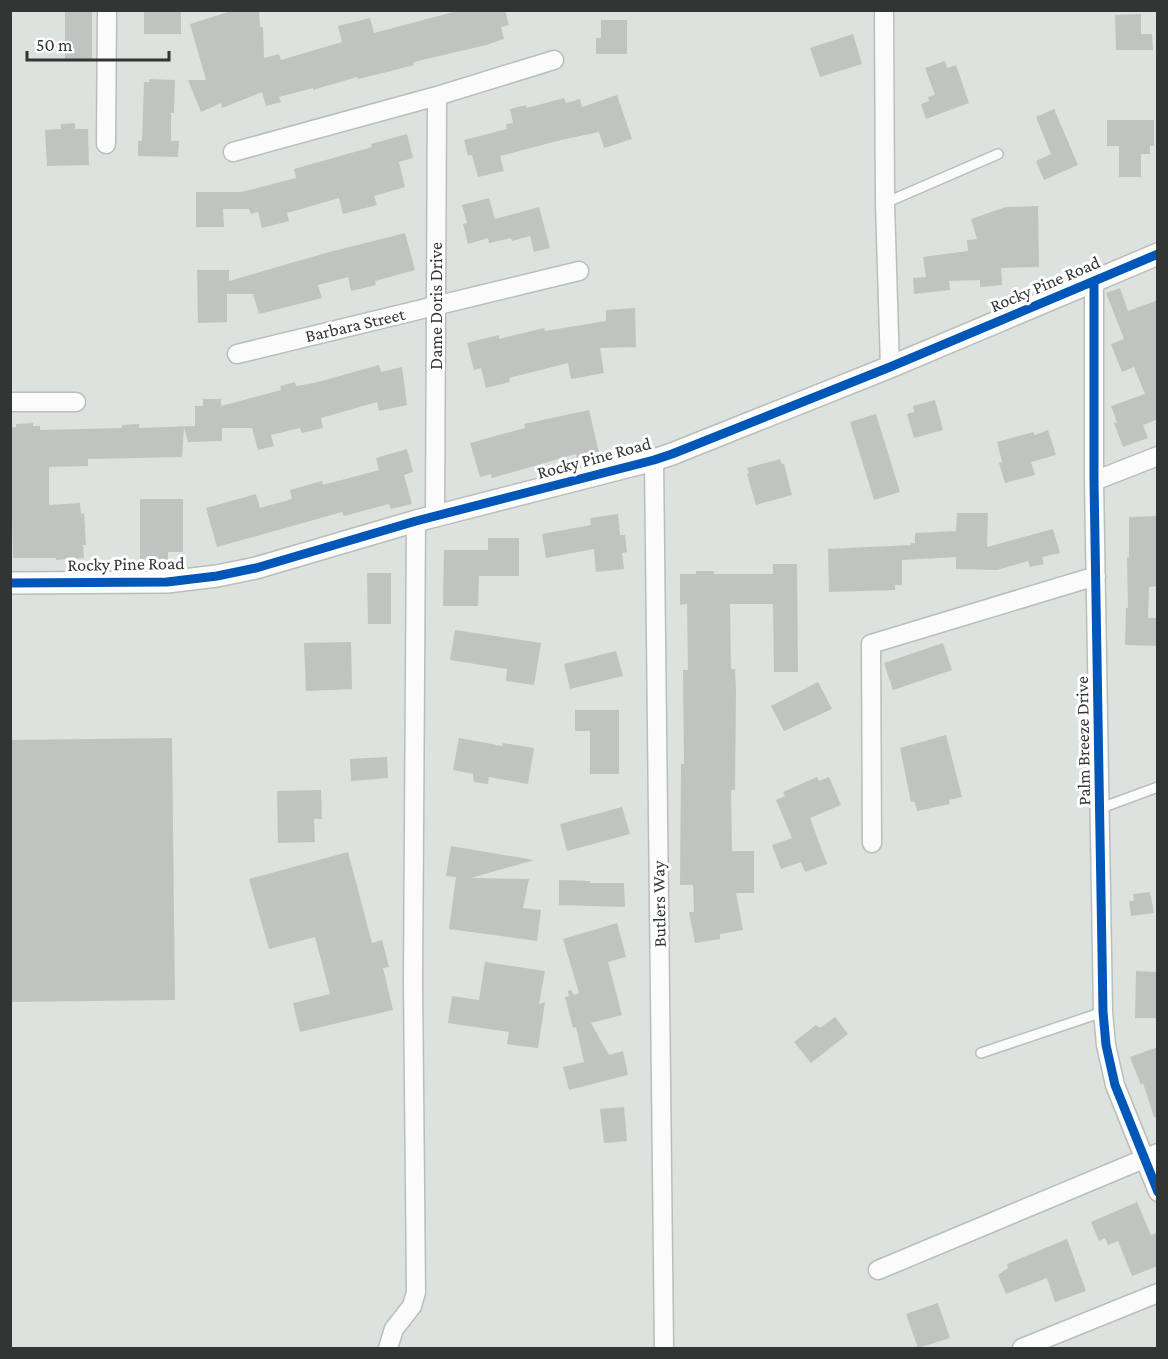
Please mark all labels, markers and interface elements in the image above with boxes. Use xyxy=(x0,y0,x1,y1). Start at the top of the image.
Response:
scale bar xyxy=(27,24,170,62)
text: 50 m xyxy=(36,35,73,55)
street label: Dame Doris Drive xyxy=(426,242,446,370)
street label: Rocky Pine Road xyxy=(987,252,1103,316)
street label: Barbara Street xyxy=(303,304,408,346)
street label: Rocky Pine Road xyxy=(535,433,654,483)
street label: Rocky Pine Road xyxy=(67,553,185,575)
street label: Palm Breeze Drive xyxy=(1072,676,1094,806)
street label: Butlers Way xyxy=(648,860,670,948)

